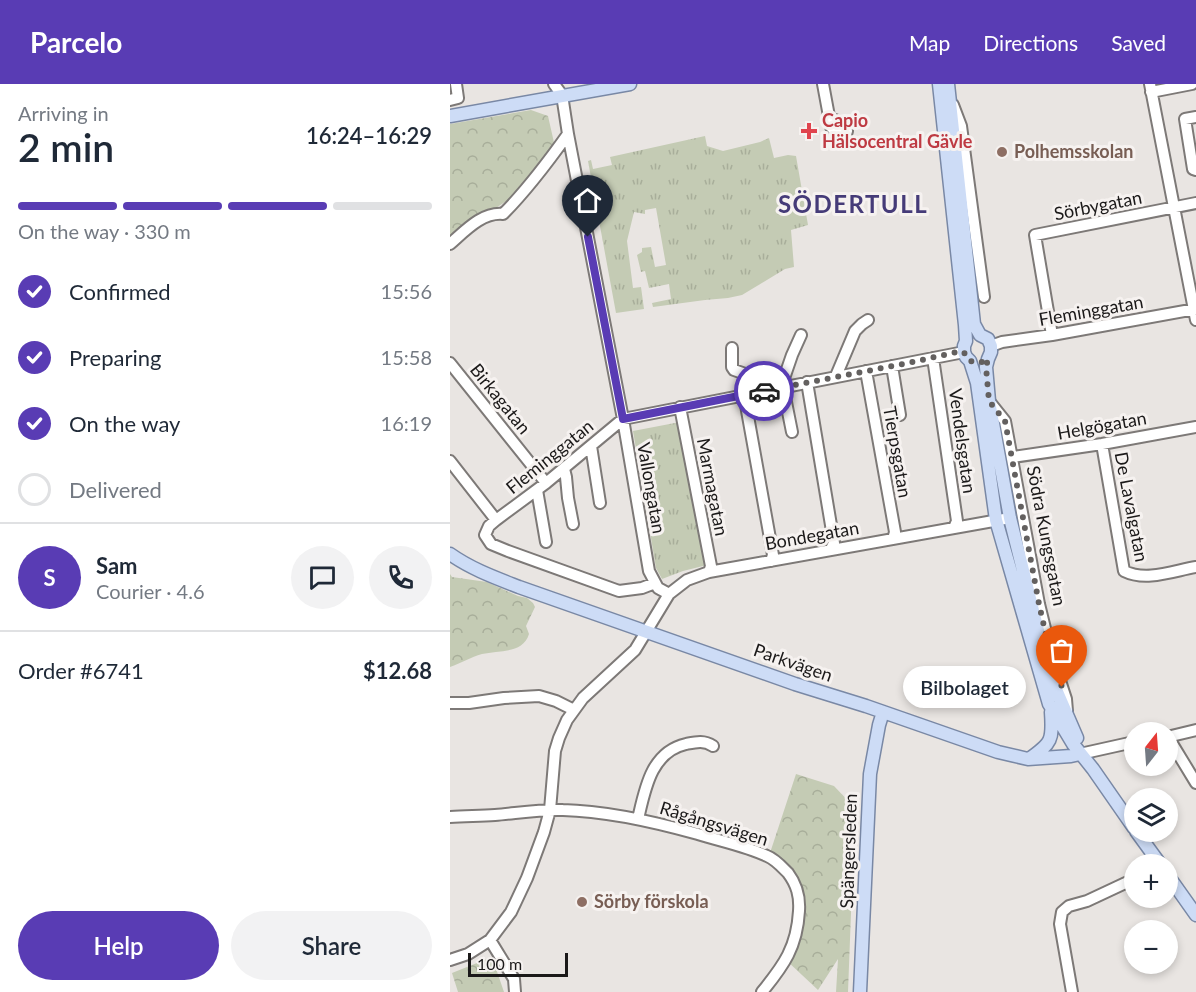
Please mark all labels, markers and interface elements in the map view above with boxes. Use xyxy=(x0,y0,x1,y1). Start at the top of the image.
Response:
text: Parcelo xyxy=(30,25,122,59)
text: Map xyxy=(909,30,950,55)
text: Directions xyxy=(983,30,1078,55)
text: Saved xyxy=(1111,30,1166,55)
text: Arriving in xyxy=(18,101,109,125)
place label: Capio Hälsocentral Gävle xyxy=(822,109,973,152)
text: 16:24–16:29 xyxy=(306,122,432,149)
marker: Capio Hälsocentral Gävle xyxy=(800,122,818,140)
text: 2 min xyxy=(18,124,114,170)
place label: Polhemsskolan xyxy=(1014,140,1133,162)
marker: Polhemsskolan xyxy=(995,145,1009,159)
pin xyxy=(562,175,613,237)
icon: home xyxy=(571,184,604,217)
street label: Sörbygatan xyxy=(1052,186,1144,224)
district label: SÖDERTULL xyxy=(778,189,928,218)
text: On the way · 330 m xyxy=(18,219,191,243)
icon: check xyxy=(18,275,51,308)
text: Confirmed xyxy=(69,278,171,305)
text: 15:56 xyxy=(381,279,432,303)
street label: Fleminggatan xyxy=(1037,290,1145,330)
icon: check xyxy=(18,341,51,374)
text: Preparing xyxy=(69,344,161,371)
text: 15:58 xyxy=(381,345,432,369)
street label: Birkagatan xyxy=(466,359,536,438)
courier xyxy=(734,361,794,421)
icon: car xyxy=(748,375,781,408)
street label: Vendelsgatan xyxy=(945,387,981,495)
street label: Tierpsgatan xyxy=(879,404,917,499)
street label: Helgögatan xyxy=(1055,406,1148,444)
icon: check xyxy=(18,407,51,440)
text: On the way xyxy=(69,410,180,437)
text: 16:19 xyxy=(381,411,432,435)
street label: Fleminggatan xyxy=(501,414,597,498)
street label: Marmagatan xyxy=(693,436,733,538)
street label: Vallongatan xyxy=(633,441,671,535)
street label: De Lavalgatan xyxy=(1111,450,1153,564)
street label: Södra Kungsgatan xyxy=(1023,464,1071,608)
text: Delivered xyxy=(69,476,162,503)
street label: Bondegatan xyxy=(763,516,860,554)
button: chat xyxy=(291,546,354,609)
button: phone xyxy=(369,546,432,609)
text: Sam xyxy=(96,552,138,579)
text: S xyxy=(43,564,56,591)
text: Courier · 4.6 xyxy=(96,579,205,603)
pin xyxy=(1036,625,1087,687)
icon: bag xyxy=(1045,634,1078,667)
street label: Parkvägen xyxy=(751,638,836,686)
text: Order #6741 xyxy=(18,657,144,684)
text: $12.68 xyxy=(363,657,432,684)
callout: Bilbolaget xyxy=(903,666,1026,708)
text: Bilbolaget xyxy=(920,675,1009,699)
north arrow xyxy=(1124,722,1178,776)
map controls xyxy=(1124,722,1178,974)
button: layers xyxy=(1124,788,1178,842)
street label: Spängersleden xyxy=(835,793,861,909)
street label: Rågångsvägen xyxy=(657,796,771,850)
button: + xyxy=(1124,854,1178,908)
place label: Sörby förskola xyxy=(594,890,709,912)
marker: Sörby förskola xyxy=(575,895,589,909)
button: Help xyxy=(18,911,219,980)
button: Share xyxy=(231,911,432,980)
button: − xyxy=(1124,920,1178,974)
scale bar xyxy=(468,950,568,978)
text: 100 m xyxy=(477,954,522,973)

